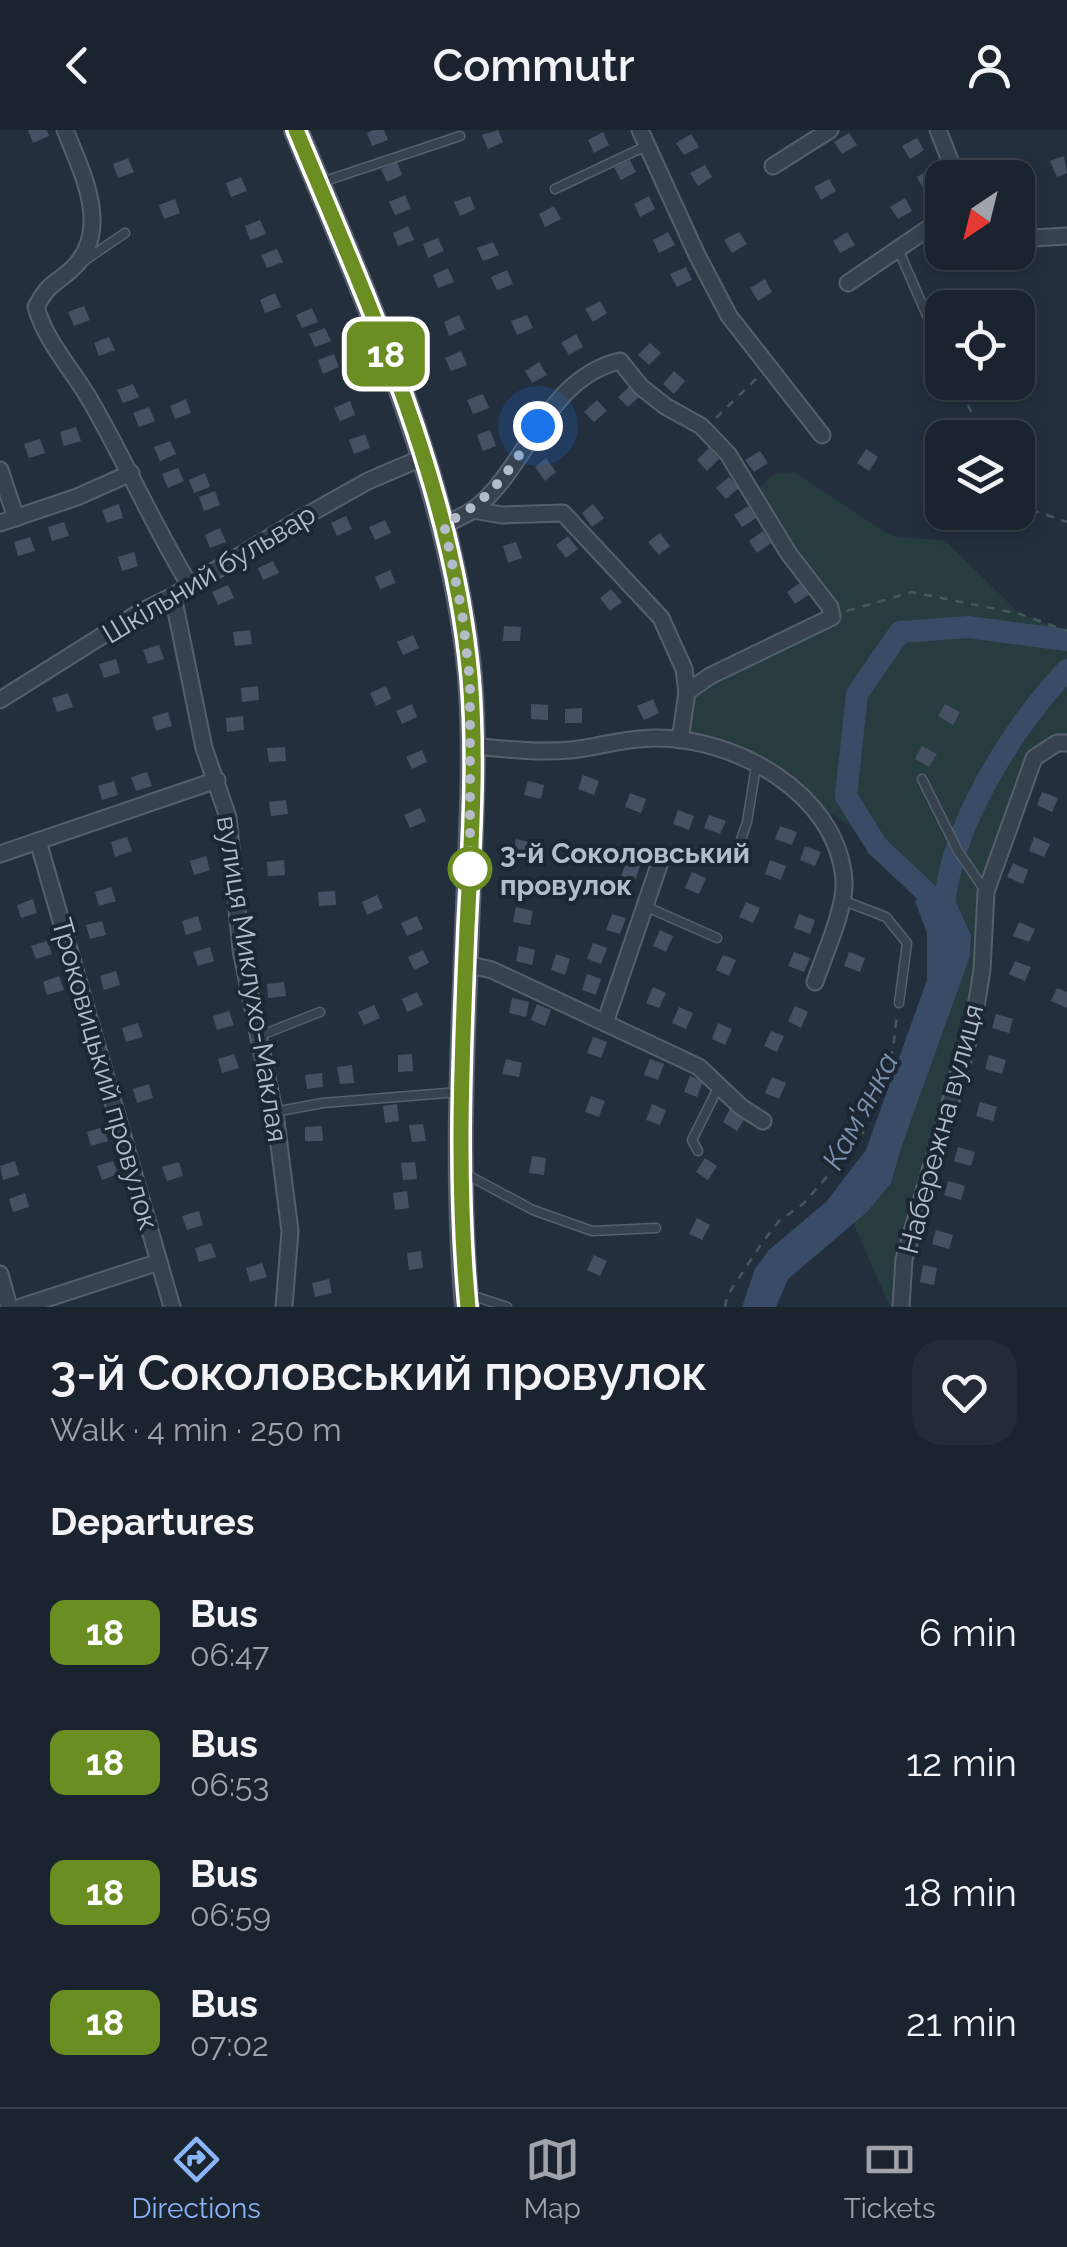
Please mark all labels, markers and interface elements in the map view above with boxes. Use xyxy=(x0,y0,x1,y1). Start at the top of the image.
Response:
icon: back xyxy=(50,38,105,93)
icon: person xyxy=(962,38,1017,93)
text: Commutr xyxy=(433,39,634,92)
north arrow xyxy=(925,160,1035,270)
map controls xyxy=(925,160,1035,530)
button: locate xyxy=(925,290,1035,400)
line badge: 18 xyxy=(341,322,431,386)
text: 18 xyxy=(367,334,405,375)
your location xyxy=(513,401,563,451)
button: layers xyxy=(925,420,1035,530)
street label: Шкільний бульвар xyxy=(97,497,321,651)
street label: вулиця Миклухо-Маклая xyxy=(210,813,294,1145)
place label: 3-й Соколовський провулок xyxy=(500,837,750,902)
marker: 3-й Соколовський провулок xyxy=(449,848,491,890)
street label: Троковицький провулок xyxy=(45,914,165,1234)
street label: Набережна вулиця xyxy=(892,1001,990,1257)
water label: Кам'янка xyxy=(815,1047,905,1175)
button: heart xyxy=(912,1340,1017,1445)
text: 3-й Соколовський провулок xyxy=(50,1345,707,1401)
text: Walk · 4 min · 250 m xyxy=(50,1411,342,1448)
text: Departures xyxy=(50,1499,255,1544)
text: Bus xyxy=(190,1591,258,1636)
text: 6 min xyxy=(919,1610,1017,1655)
text: 18 xyxy=(86,1612,124,1653)
text: 06:47 xyxy=(190,1636,269,1673)
text: Bus xyxy=(190,1721,258,1766)
text: 12 min xyxy=(906,1740,1017,1785)
text: 18 xyxy=(86,1742,124,1783)
text: 06:53 xyxy=(190,1766,269,1803)
text: Bus xyxy=(190,1851,258,1896)
text: 18 min xyxy=(903,1870,1017,1915)
text: 18 xyxy=(86,1872,124,1913)
text: 06:59 xyxy=(190,1896,271,1933)
text: Bus xyxy=(190,1981,258,2026)
text: 21 min xyxy=(906,2000,1017,2045)
text: 18 xyxy=(86,2002,124,2043)
text: 07:02 xyxy=(190,2026,269,2063)
tab: Directions xyxy=(131,2132,261,2225)
tab: Map xyxy=(524,2132,581,2225)
tab: Tickets xyxy=(844,2132,936,2225)

